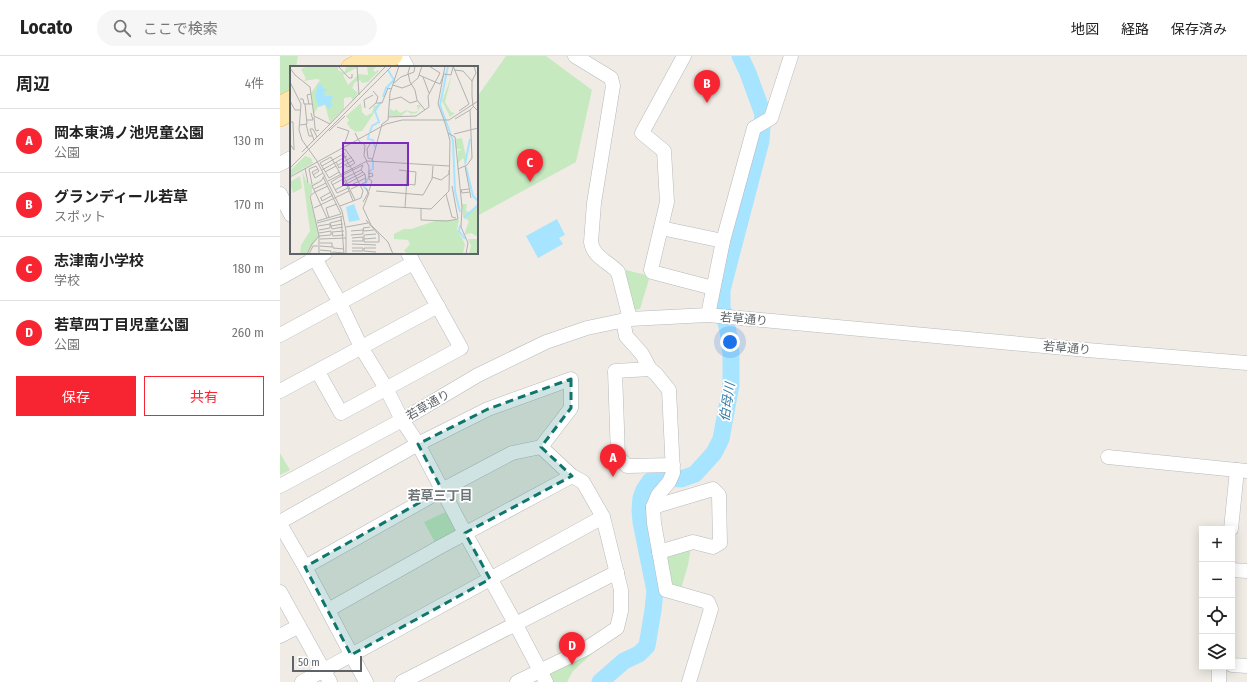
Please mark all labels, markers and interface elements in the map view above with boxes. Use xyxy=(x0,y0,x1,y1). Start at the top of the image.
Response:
search box xyxy=(97,10,377,46)
text: Locato xyxy=(20,16,73,39)
icon: search xyxy=(111,17,133,39)
text: ここで検索 xyxy=(143,20,218,38)
text: 地図 xyxy=(1071,21,1099,38)
text: 経路 xyxy=(1121,21,1149,38)
text: 保存済み xyxy=(1171,21,1227,38)
inset map xyxy=(290,66,478,254)
pin: B xyxy=(694,70,720,103)
text: 周辺 xyxy=(16,74,50,95)
text: 4件 xyxy=(245,76,264,91)
text: 岡本東鴻ノ池児童公園 xyxy=(54,124,204,142)
text: A xyxy=(25,133,33,148)
text: 130 m xyxy=(233,133,264,148)
text: 公園 xyxy=(54,145,80,160)
pin: C xyxy=(517,149,543,182)
text: グランディール若草 xyxy=(54,188,188,206)
text: B xyxy=(25,197,33,212)
text: 170 m xyxy=(234,197,264,212)
text: スポット xyxy=(54,209,106,224)
text: 志津南小学校 xyxy=(54,252,144,270)
text: C xyxy=(26,261,32,276)
text: 180 m xyxy=(233,261,264,276)
text: 学校 xyxy=(54,273,80,288)
street label: 若草通り xyxy=(719,310,769,328)
text: 若草四丁目児童公園 xyxy=(54,316,189,334)
text: D xyxy=(25,325,33,340)
text: 260 m xyxy=(232,325,264,340)
your location xyxy=(720,332,740,352)
text: 公園 xyxy=(54,337,80,352)
street label: 若草通り xyxy=(1042,339,1092,357)
button: 保存 xyxy=(16,376,136,416)
button: 共有 xyxy=(144,376,264,416)
water label: 伯母川 xyxy=(717,380,738,422)
street label: 若草通り xyxy=(404,387,452,423)
pin: A xyxy=(600,444,626,477)
district label: 若草三丁目 xyxy=(407,488,473,503)
map controls xyxy=(1199,526,1235,670)
button: + xyxy=(1199,526,1235,562)
button: − xyxy=(1199,562,1235,598)
button: locate xyxy=(1199,598,1235,634)
pin: D xyxy=(559,632,585,665)
button: layers xyxy=(1199,634,1235,670)
scale bar xyxy=(292,654,362,673)
text: 50 m xyxy=(298,656,320,669)

